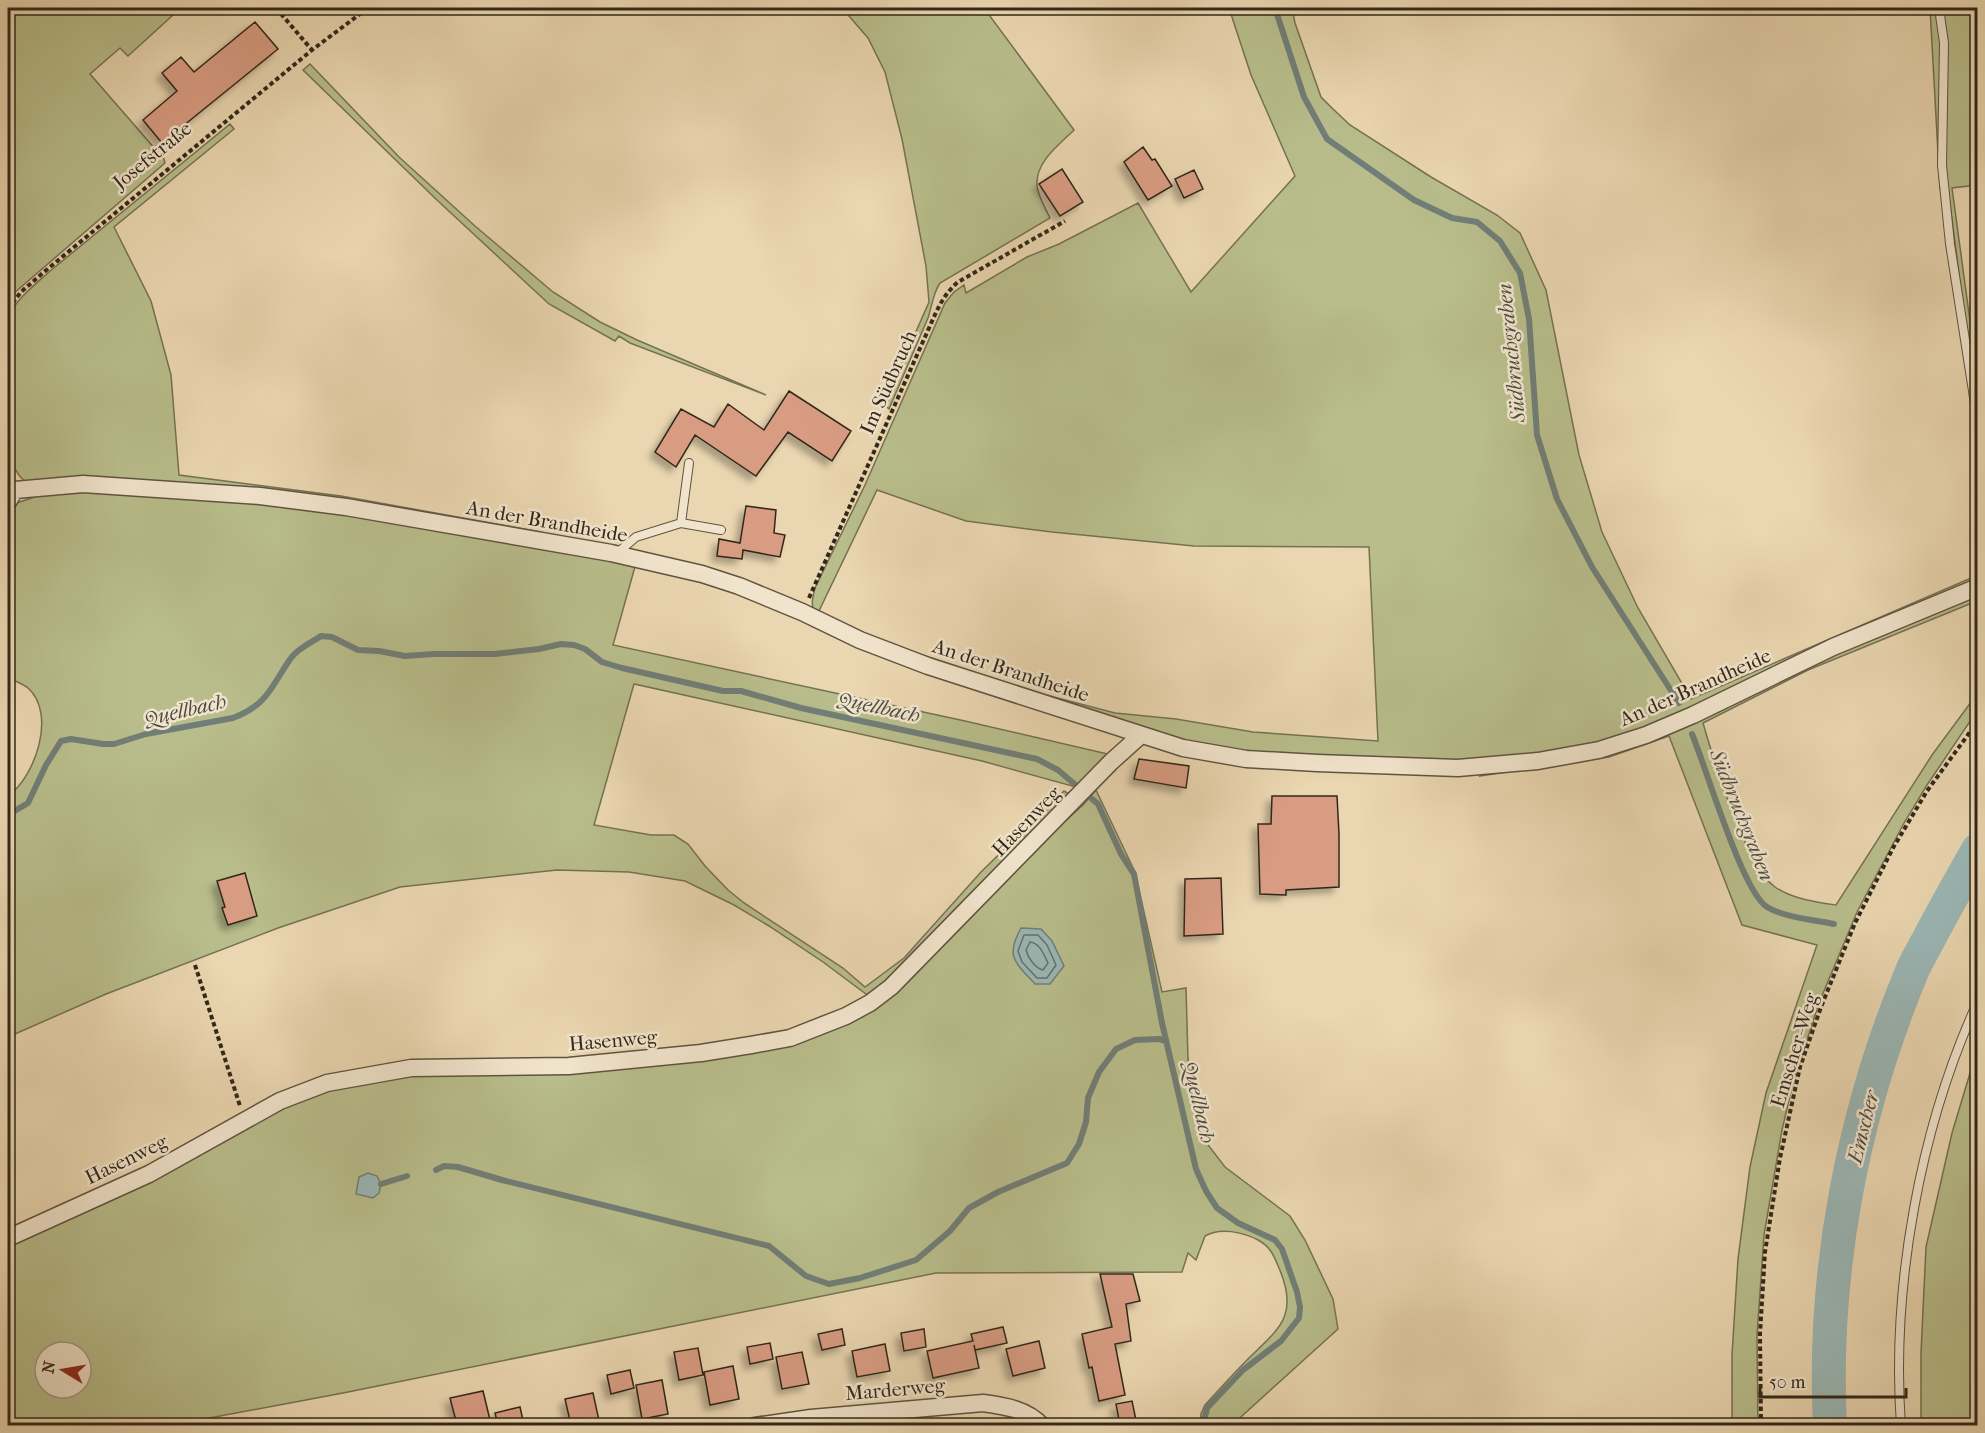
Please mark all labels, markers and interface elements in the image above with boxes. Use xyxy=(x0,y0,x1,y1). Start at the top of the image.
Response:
street label: Josefstraße xyxy=(107,117,196,195)
water label: Südbruchgraben xyxy=(1492,282,1530,425)
street label: Im Südbruch xyxy=(855,326,922,438)
street label: An der Brandheide xyxy=(464,496,629,547)
street label: An der Brandheide xyxy=(929,634,1092,707)
street label: An der Brandheide xyxy=(1615,644,1775,732)
water label: Quellbach xyxy=(835,686,922,728)
water label: Quellbach xyxy=(141,689,229,732)
water label: Südbruchgraben xyxy=(1704,745,1779,884)
street label: Hasenweg xyxy=(987,781,1066,861)
street label: Emscher-Weg xyxy=(1766,990,1823,1110)
street label: Hasenweg xyxy=(568,1025,659,1056)
water label: Quellbach xyxy=(1177,1058,1220,1146)
water label: Emscher xyxy=(1842,1087,1884,1168)
street label: Hasenweg xyxy=(81,1130,171,1189)
north arrow xyxy=(33,1340,93,1400)
text: N xyxy=(38,1359,59,1375)
scale bar xyxy=(1760,1361,1906,1399)
text: 50 m xyxy=(1769,1372,1806,1393)
street label: Marderweg xyxy=(844,1374,946,1405)

